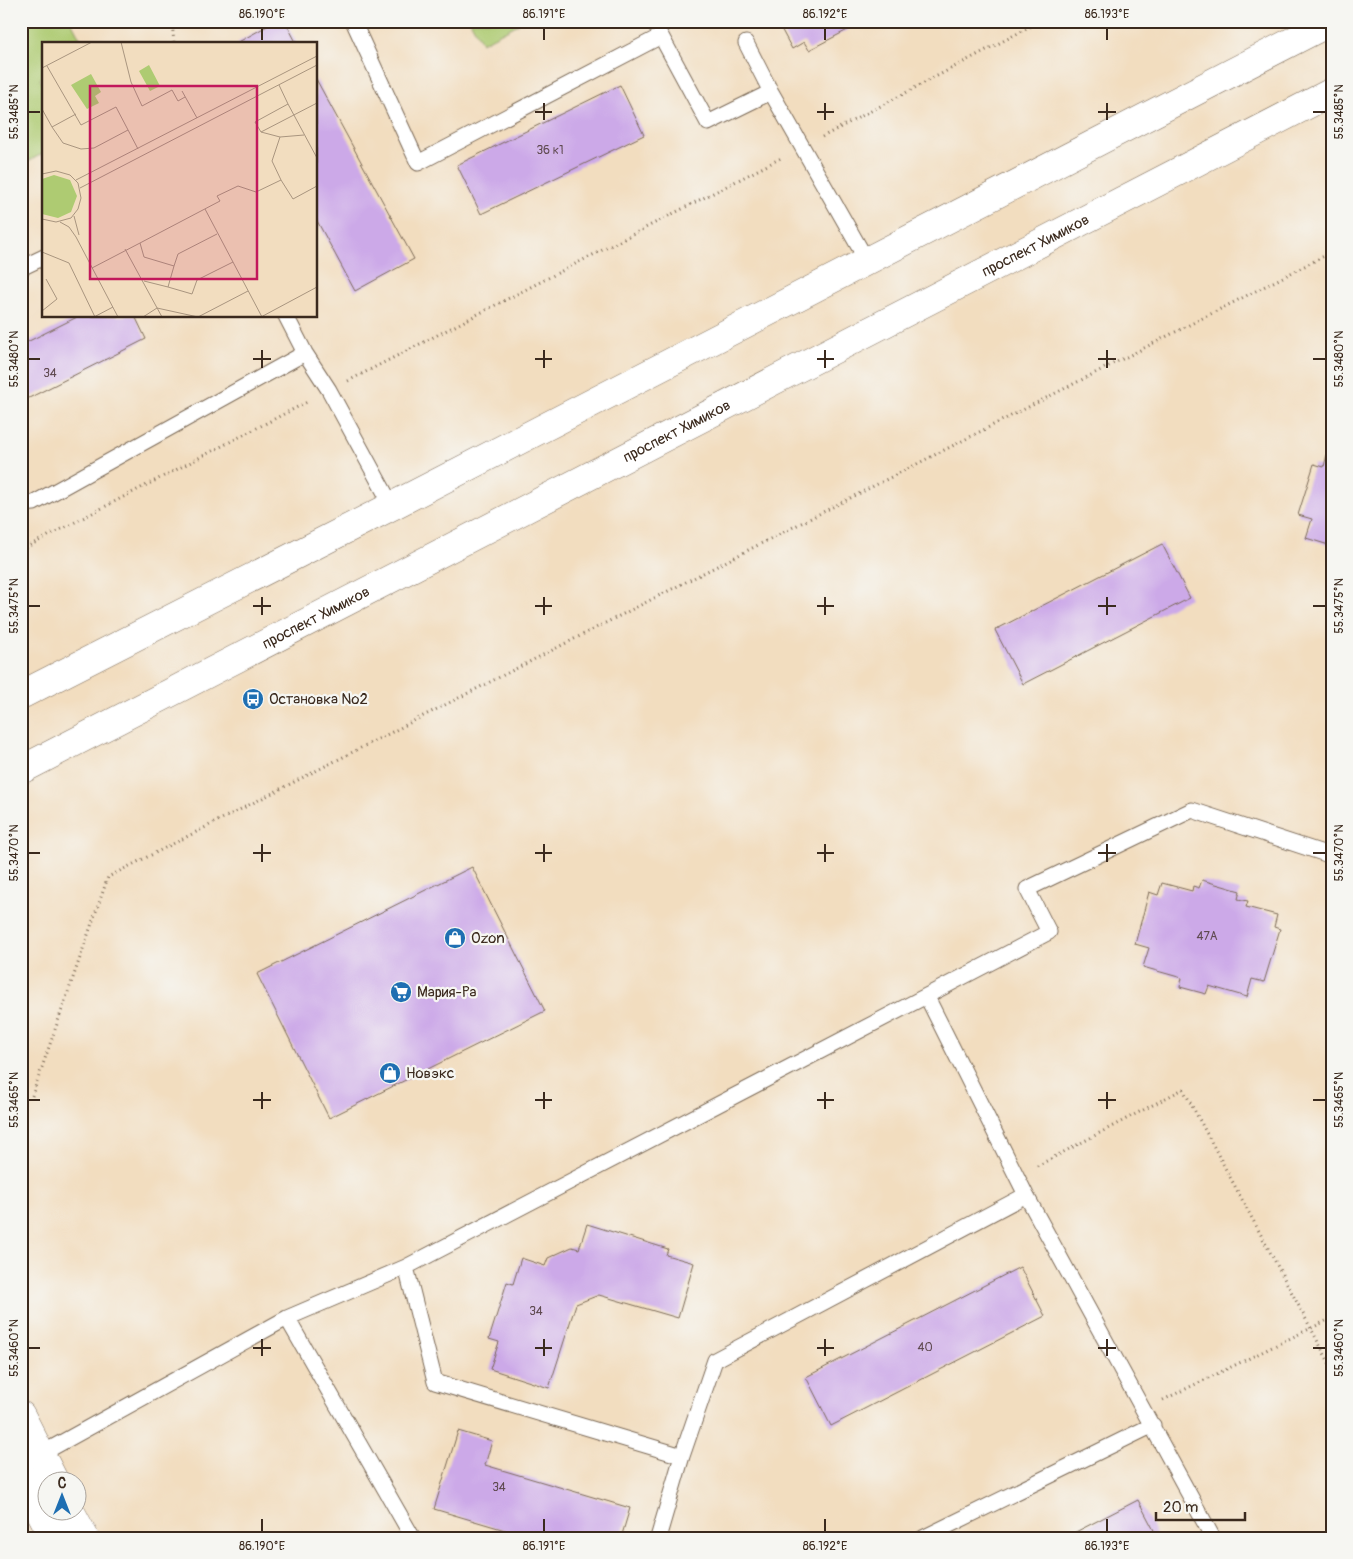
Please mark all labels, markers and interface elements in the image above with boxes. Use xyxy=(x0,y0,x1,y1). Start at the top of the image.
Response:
text: 86.190°E xyxy=(239,7,285,22)
text: 86.191°E xyxy=(523,7,565,22)
text: 86.192°E xyxy=(803,7,847,22)
text: 86.193°E xyxy=(1085,7,1129,22)
inset map xyxy=(42,42,318,318)
text: 55.3485°N xyxy=(7,84,22,140)
text: 55.3485°N xyxy=(1332,84,1347,140)
house number: 36 к1 xyxy=(536,143,564,158)
street label: проспект Химиков xyxy=(978,210,1092,281)
text: 55.3480°N xyxy=(7,331,22,387)
text: 55.3480°N xyxy=(1332,331,1347,387)
house number: 34 xyxy=(43,366,57,381)
street label: проспект Химиков xyxy=(620,395,734,467)
text: 55.3475°N xyxy=(7,578,22,634)
text: 55.3475°N xyxy=(1332,578,1347,634)
street label: проспект Химиков xyxy=(259,582,373,653)
bus stop icon: Остановка №2 xyxy=(241,687,265,711)
place label: Остановка №2 xyxy=(269,690,368,709)
text: 55.3470°N xyxy=(7,824,22,882)
text: 55.3470°N xyxy=(1332,824,1347,882)
shop icon: Ozon xyxy=(443,926,467,950)
place label: Ozon xyxy=(471,929,505,948)
house number: 47А xyxy=(1196,929,1218,944)
supermarket icon: Мария-Ра xyxy=(389,980,413,1004)
place label: Мария-Ра xyxy=(417,983,476,1002)
shop icon: Новэкс xyxy=(378,1061,402,1085)
place label: Новэкс xyxy=(406,1064,455,1083)
text: 55.3465°N xyxy=(7,1072,22,1128)
text: 55.3465°N xyxy=(1332,1072,1347,1128)
house number: 34 xyxy=(529,1304,543,1319)
text: 55.3460°N xyxy=(7,1319,22,1377)
text: 55.3460°N xyxy=(1332,1319,1347,1377)
house number: 40 xyxy=(917,1340,933,1355)
north arrow xyxy=(38,1472,88,1522)
text: С xyxy=(58,1475,67,1492)
house number: 34 xyxy=(492,1480,506,1495)
scale bar xyxy=(1156,1489,1244,1521)
text: 20 m xyxy=(1163,1498,1198,1517)
text: 86.190°E xyxy=(239,1539,285,1554)
text: 86.191°E xyxy=(523,1539,565,1554)
text: 86.192°E xyxy=(803,1539,847,1554)
text: 86.193°E xyxy=(1085,1539,1129,1554)

